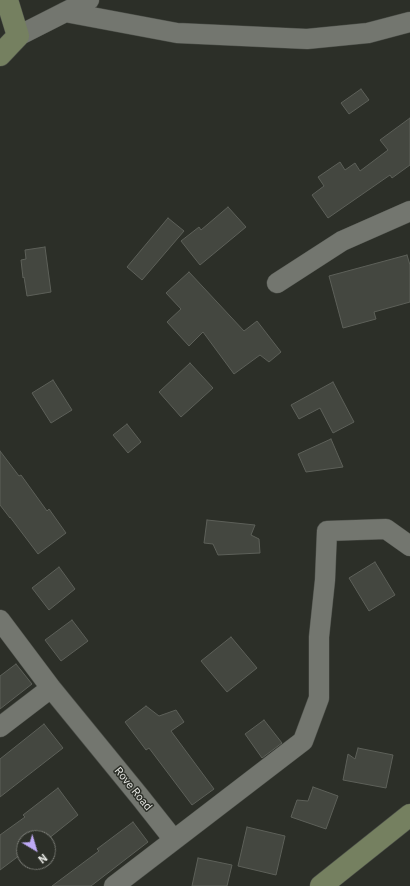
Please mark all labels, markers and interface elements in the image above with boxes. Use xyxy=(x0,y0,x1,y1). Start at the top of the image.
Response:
street label: Rove Road xyxy=(111,765,155,813)
north arrow xyxy=(16,830,56,870)
text: N xyxy=(35,851,50,867)

